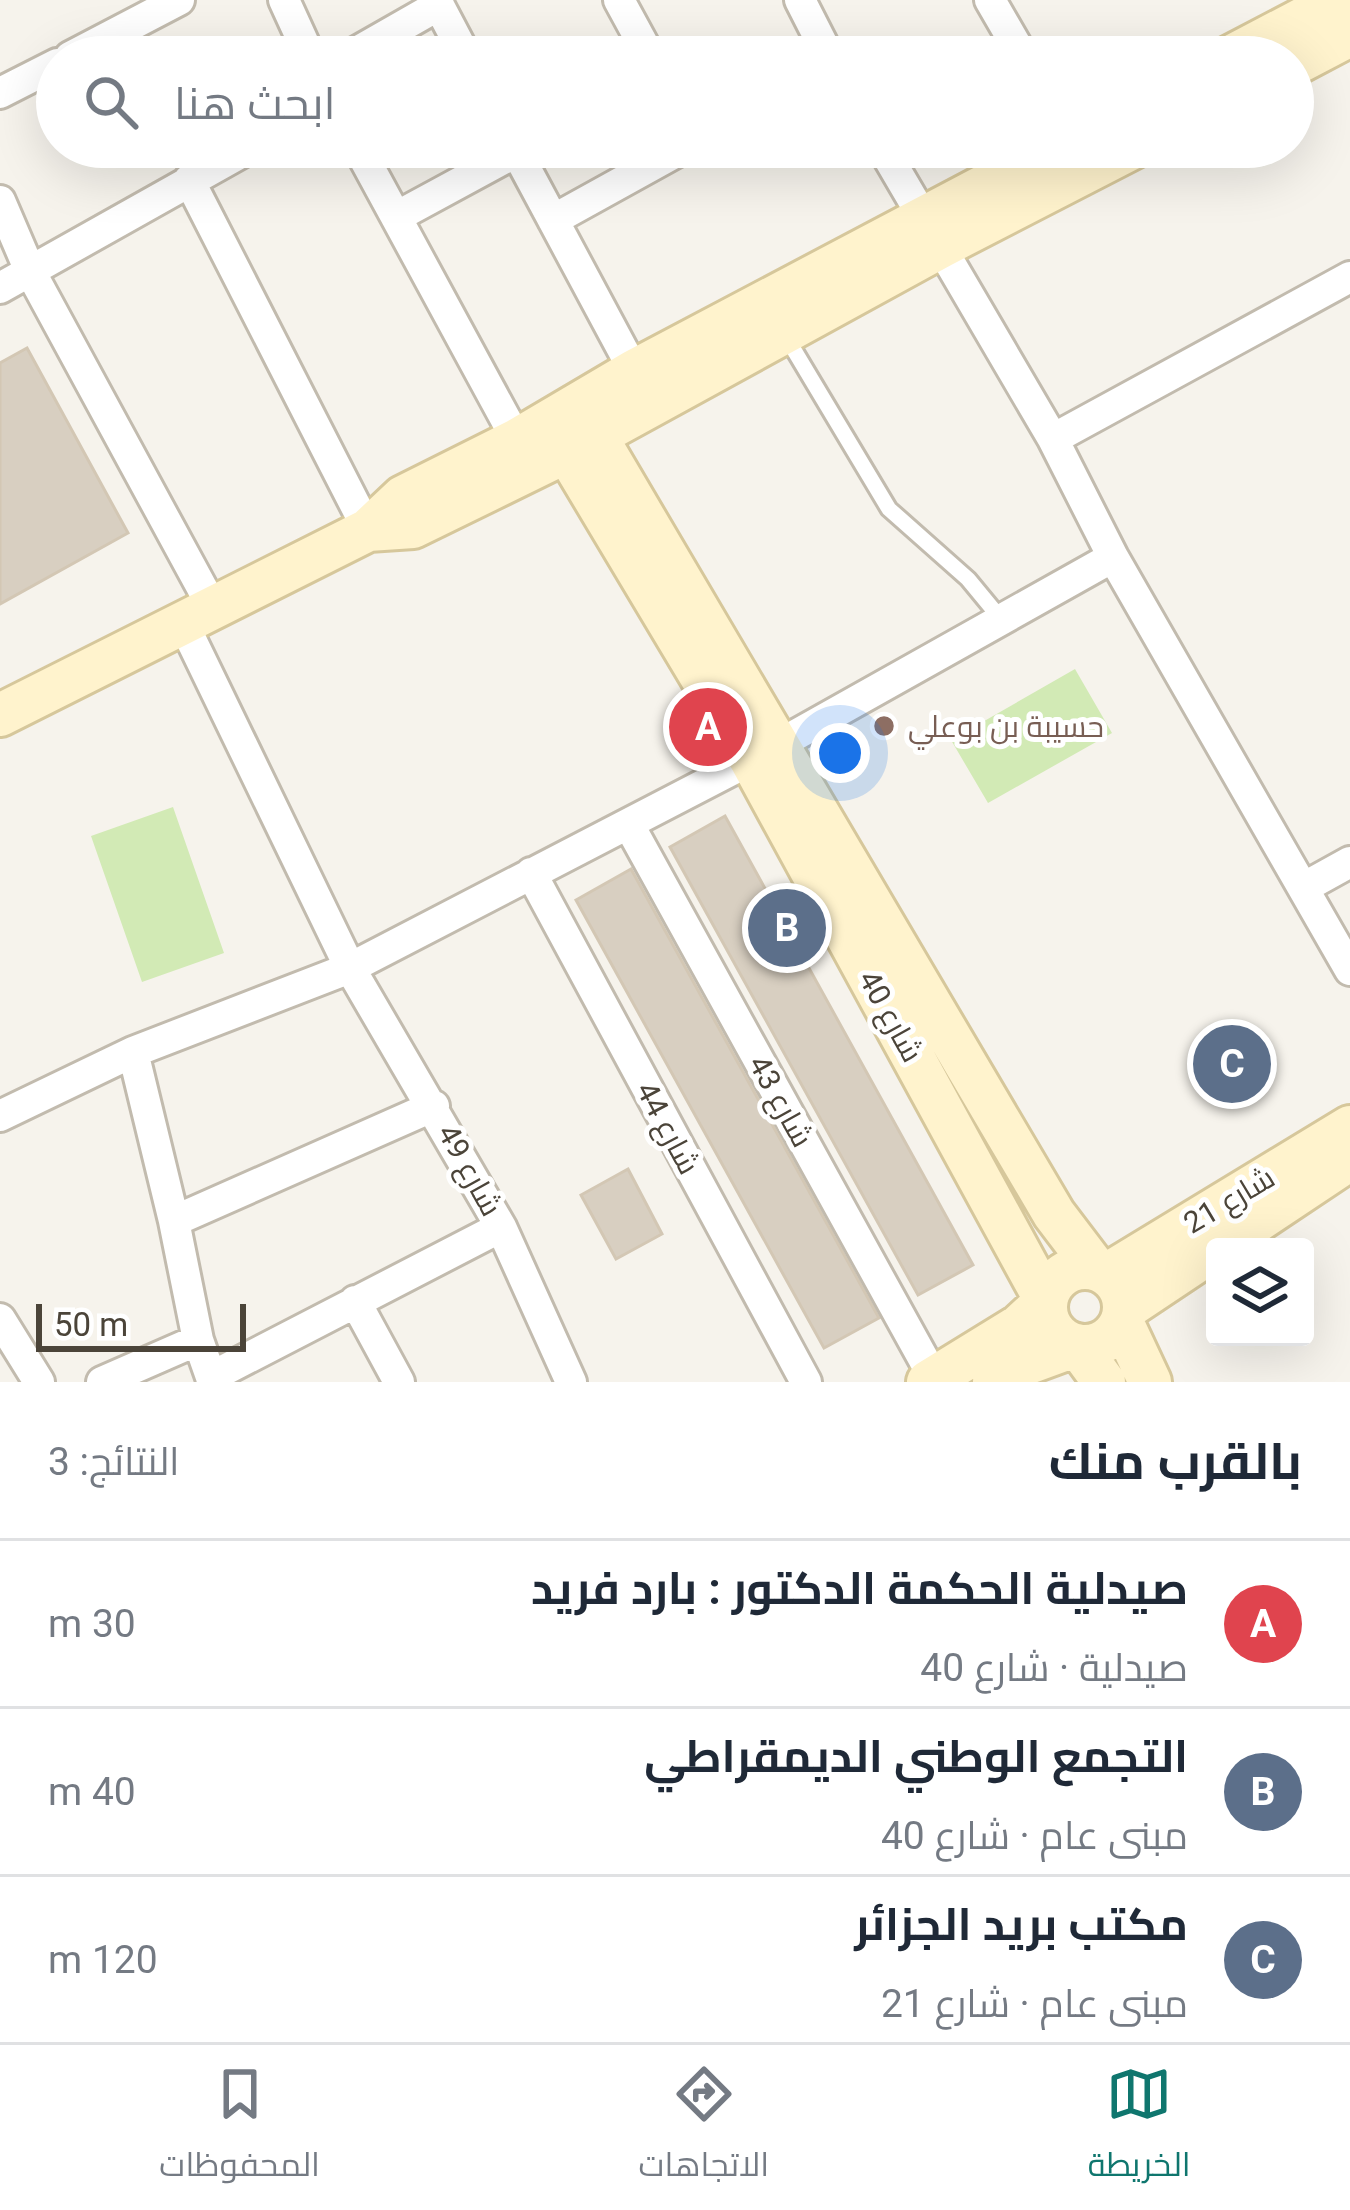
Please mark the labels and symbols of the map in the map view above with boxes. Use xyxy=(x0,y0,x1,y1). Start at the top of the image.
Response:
pin: A xyxy=(669,682,747,772)
place label: حسيبة بن بوعلي xyxy=(908,709,1104,750)
marker: حسيبة بن بوعلي xyxy=(871,713,897,739)
your location xyxy=(810,723,870,783)
pin: B xyxy=(748,883,826,973)
street label: شارع 40 xyxy=(849,964,930,1069)
pin: C xyxy=(1193,1019,1271,1109)
street label: شارع 43 xyxy=(739,1049,820,1154)
street label: شارع 44 xyxy=(627,1076,707,1181)
street label: شارع 49 xyxy=(428,1118,509,1223)
street label: شارع 21 xyxy=(1177,1159,1282,1243)
scale bar xyxy=(36,1298,246,1351)

